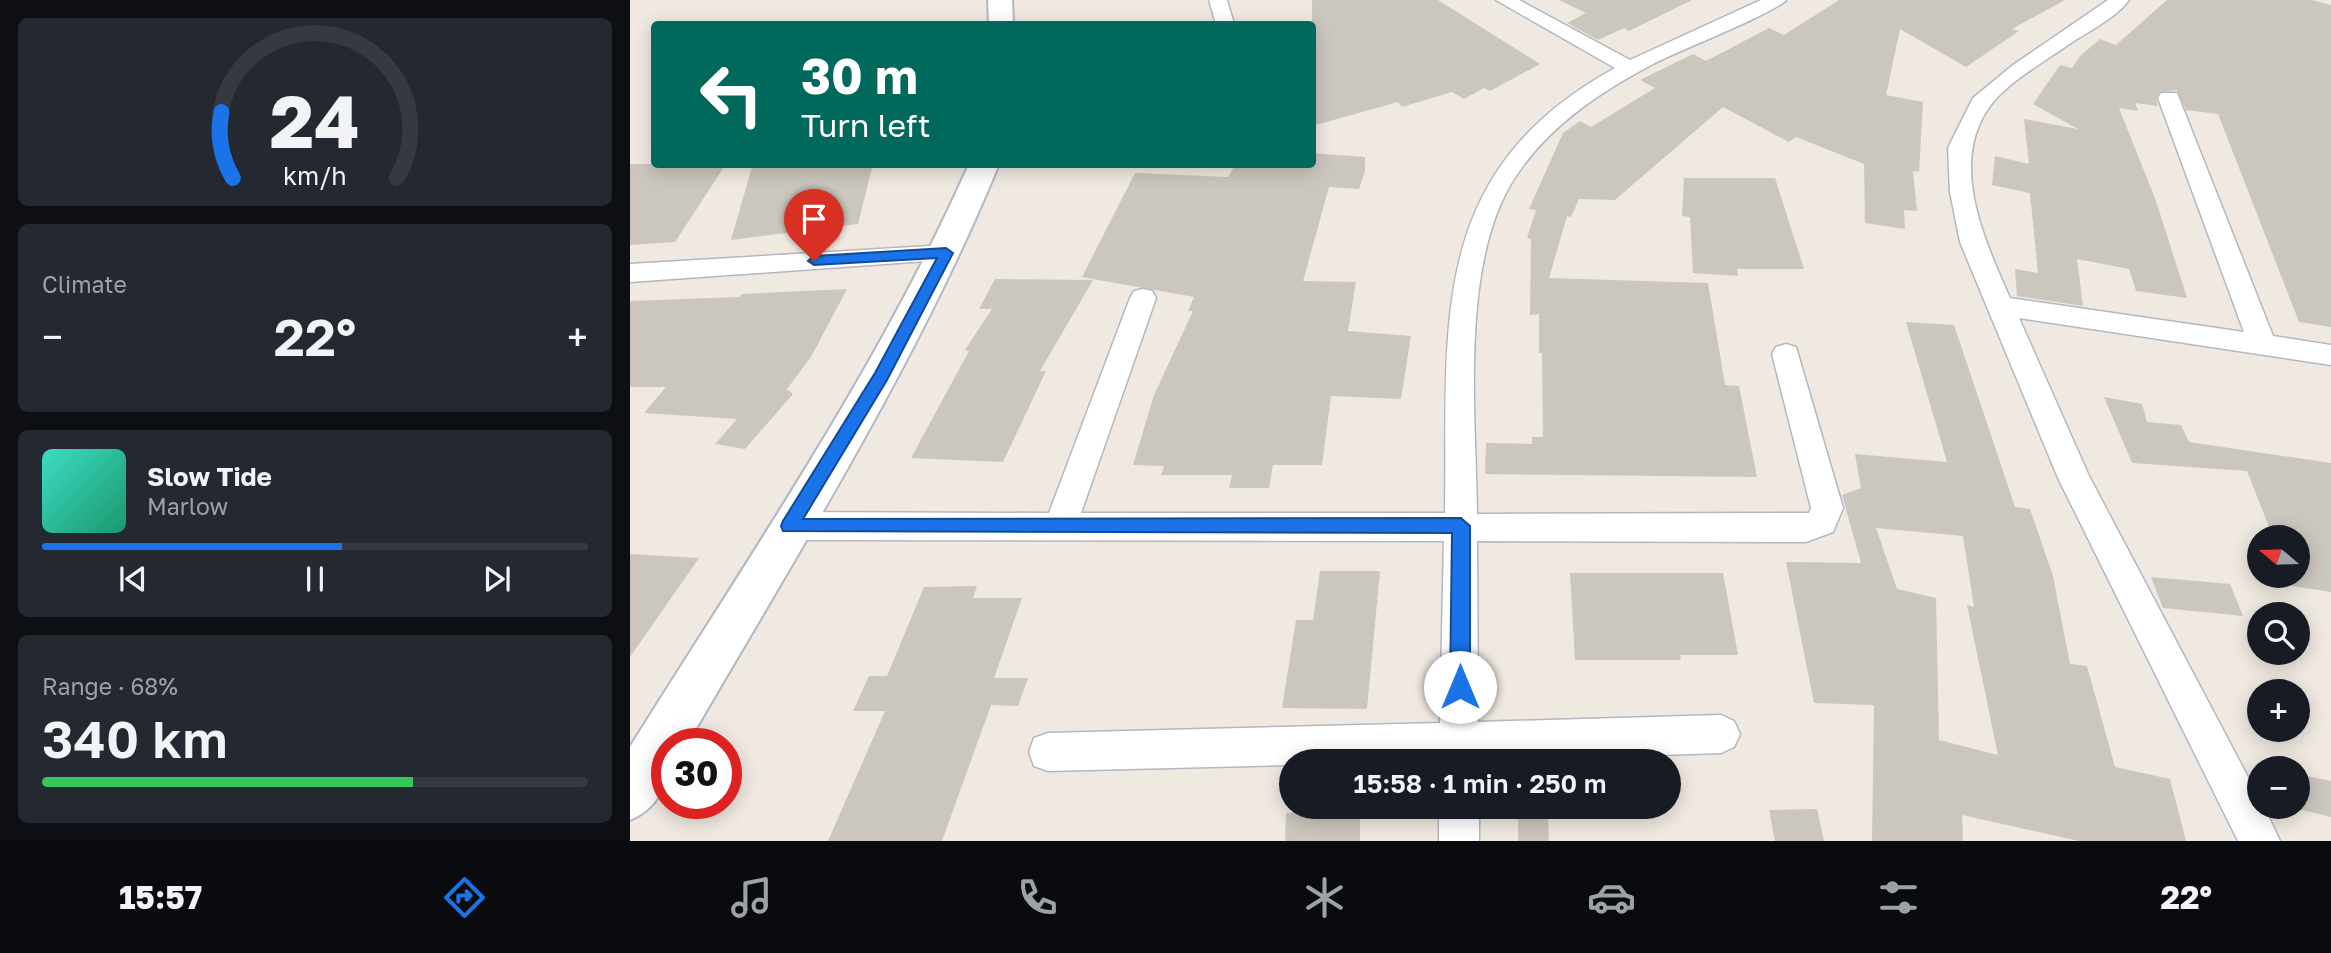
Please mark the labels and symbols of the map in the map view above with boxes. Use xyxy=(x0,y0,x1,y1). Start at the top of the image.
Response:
pin xyxy=(784,189,844,261)
north arrow xyxy=(2247,525,2310,588)
position arrow xyxy=(1423,650,1497,724)
speed limit sign: 30 xyxy=(651,728,742,819)

